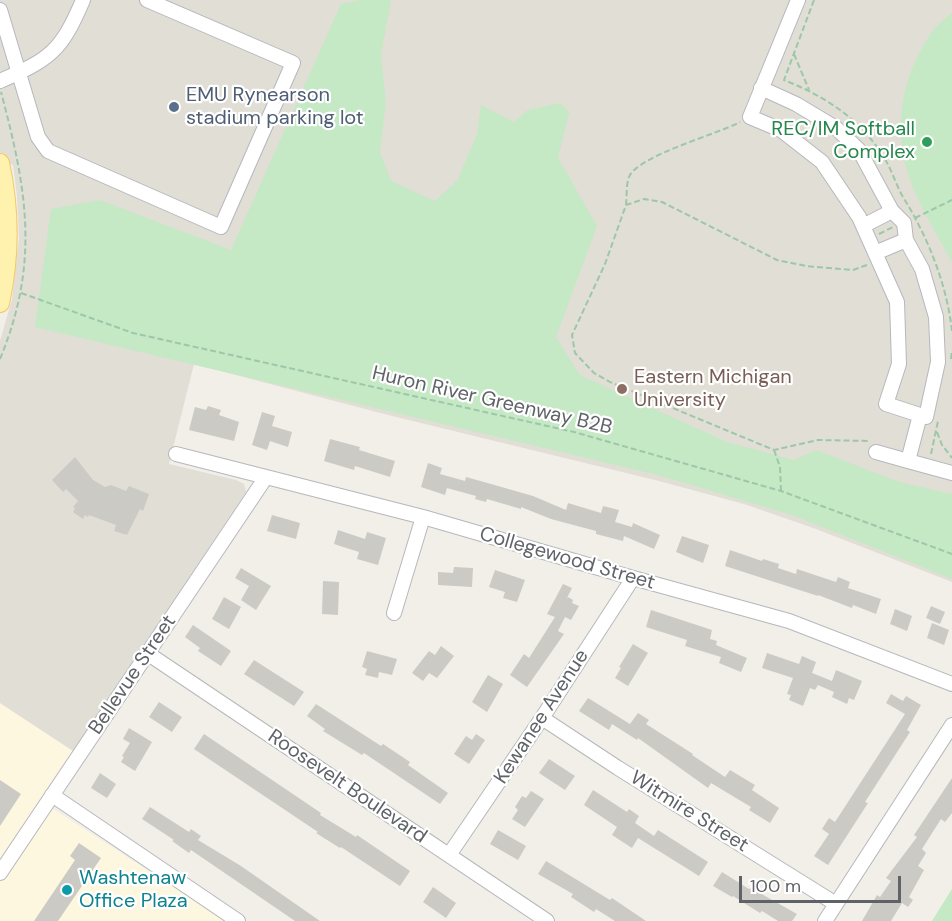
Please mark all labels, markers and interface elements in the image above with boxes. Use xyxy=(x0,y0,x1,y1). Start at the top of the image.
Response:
place label: EMU Rynearson stadium parking lot xyxy=(186,84,364,131)
marker: EMU Rynearson stadium parking lot xyxy=(167,100,181,114)
place label: REC/IM Softball Complex xyxy=(771,118,915,165)
marker: REC/IM Softball Complex xyxy=(920,135,934,149)
street label: Huron River Greenway B2B xyxy=(370,362,614,440)
place label: Eastern Michigan University xyxy=(634,366,792,413)
marker: Eastern Michigan University xyxy=(615,382,629,396)
street label: Collegewood Street xyxy=(477,522,657,596)
street label: Bellevue Street xyxy=(84,611,182,739)
street label: Kewanee Avenue xyxy=(490,645,594,789)
street label: Roosevelt Boulevard xyxy=(263,725,431,849)
street label: Witmire Street xyxy=(625,766,753,858)
scale bar xyxy=(742,864,904,902)
place label: Washtenaw Office Plaza xyxy=(79,867,188,914)
text: 100 m xyxy=(750,874,801,898)
marker: Washtenaw Office Plaza xyxy=(60,883,74,897)

